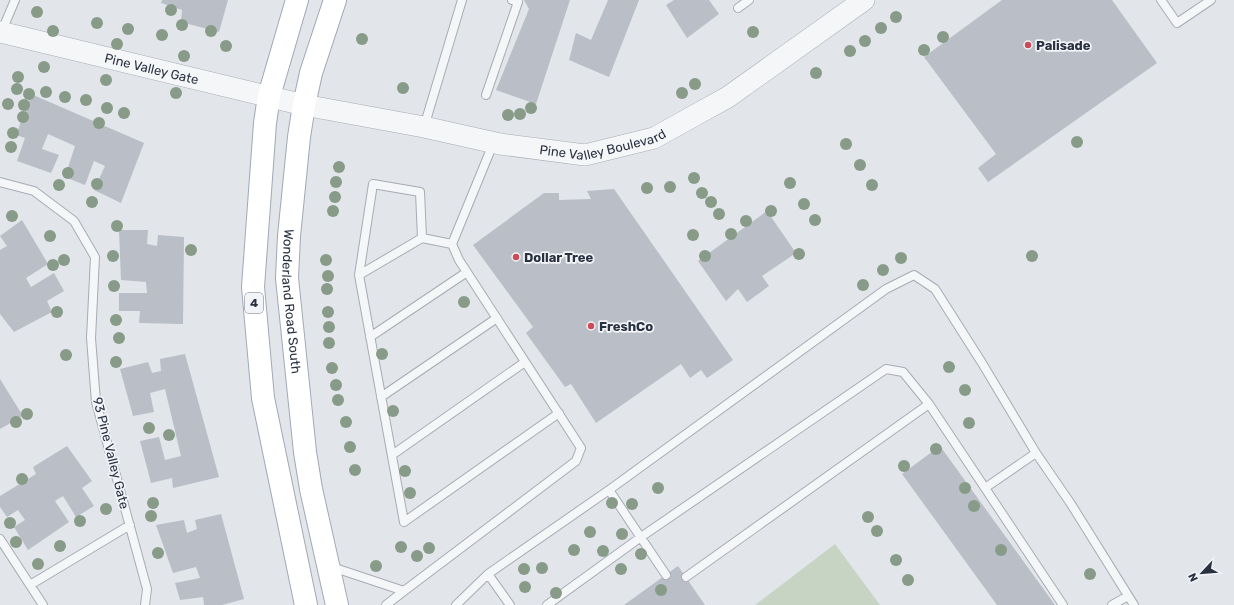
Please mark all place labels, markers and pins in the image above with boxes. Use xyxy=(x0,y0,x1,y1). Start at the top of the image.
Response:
place label: Palisade xyxy=(1036,38,1091,53)
marker: Palisade xyxy=(1023,40,1033,50)
place label: Dollar Tree xyxy=(524,250,594,265)
marker: Dollar Tree xyxy=(511,252,521,262)
place label: FreshCo xyxy=(599,319,653,334)
marker: FreshCo xyxy=(586,321,596,331)

